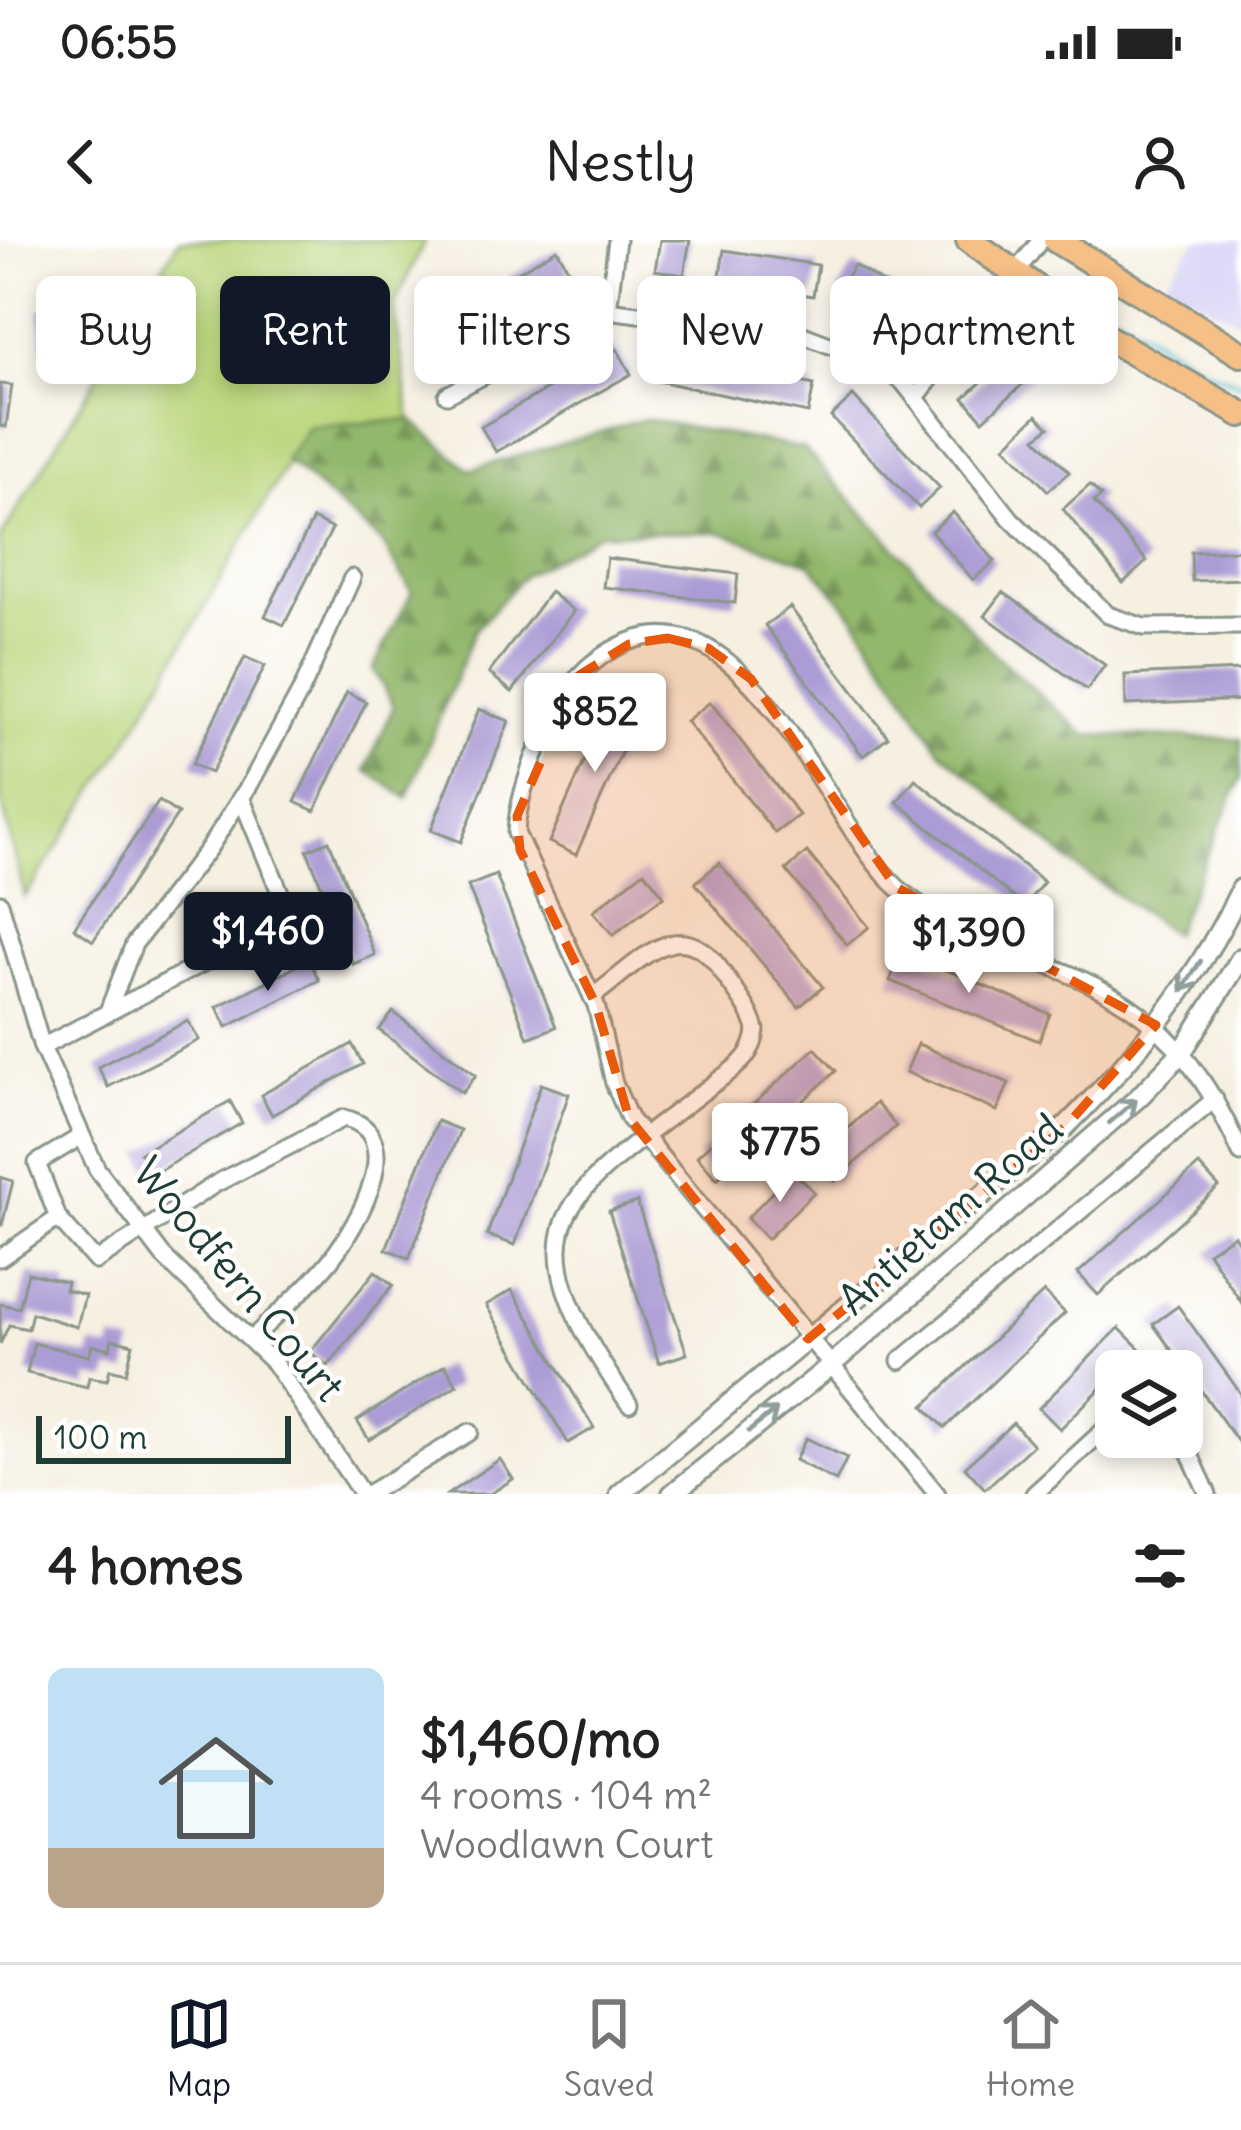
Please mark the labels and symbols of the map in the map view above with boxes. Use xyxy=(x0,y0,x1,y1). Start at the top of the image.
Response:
pin: $852 xyxy=(524,673,666,775)
pin: $1,460 xyxy=(170,892,366,994)
pin: $1,390 xyxy=(871,894,1067,996)
one-way arrow xyxy=(1179,958,1204,992)
one-way arrow xyxy=(1107,1098,1137,1125)
street label: Antietam Road xyxy=(827,1102,1073,1326)
pin: $775 xyxy=(709,1103,851,1205)
street label: Woodfern Court xyxy=(122,1147,356,1411)
one-way arrow xyxy=(747,1407,778,1434)
scale bar xyxy=(36,1410,291,1463)

